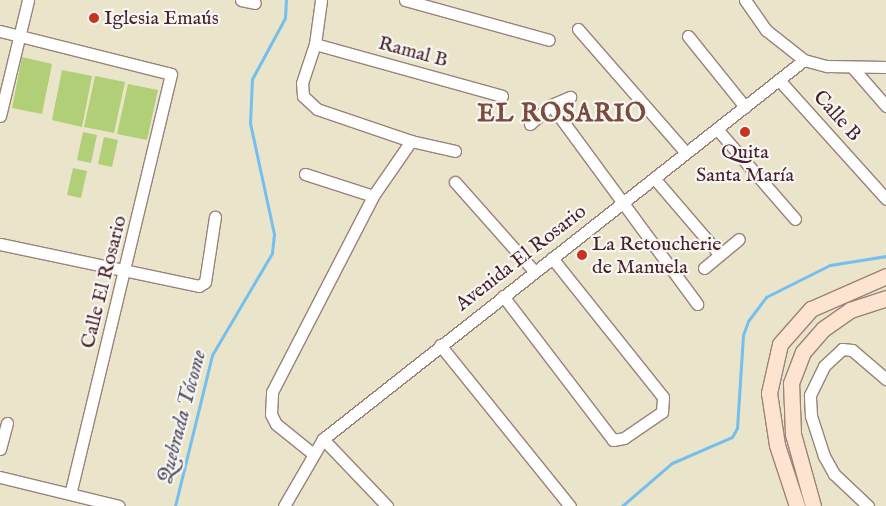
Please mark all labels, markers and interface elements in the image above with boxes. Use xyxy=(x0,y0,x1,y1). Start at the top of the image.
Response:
place label: Iglesia Emaús xyxy=(104,6,219,30)
marker: Iglesia Emaús xyxy=(88,12,100,24)
street label: Ramal B xyxy=(376,31,450,73)
street label: Calle B xyxy=(808,85,866,147)
district label: EL ROSARIO xyxy=(476,99,648,129)
marker: Quita Santa María xyxy=(739,126,751,138)
place label: Quita Santa María xyxy=(696,140,794,187)
street label: Avenida El Rosario xyxy=(451,200,591,316)
street label: Calle El Rosario xyxy=(76,213,132,351)
place label: La Retoucherie de Manuela xyxy=(592,232,722,279)
marker: La Retoucherie de Manuela xyxy=(576,249,588,261)
water label: Quebrada Tócome xyxy=(153,348,213,486)

